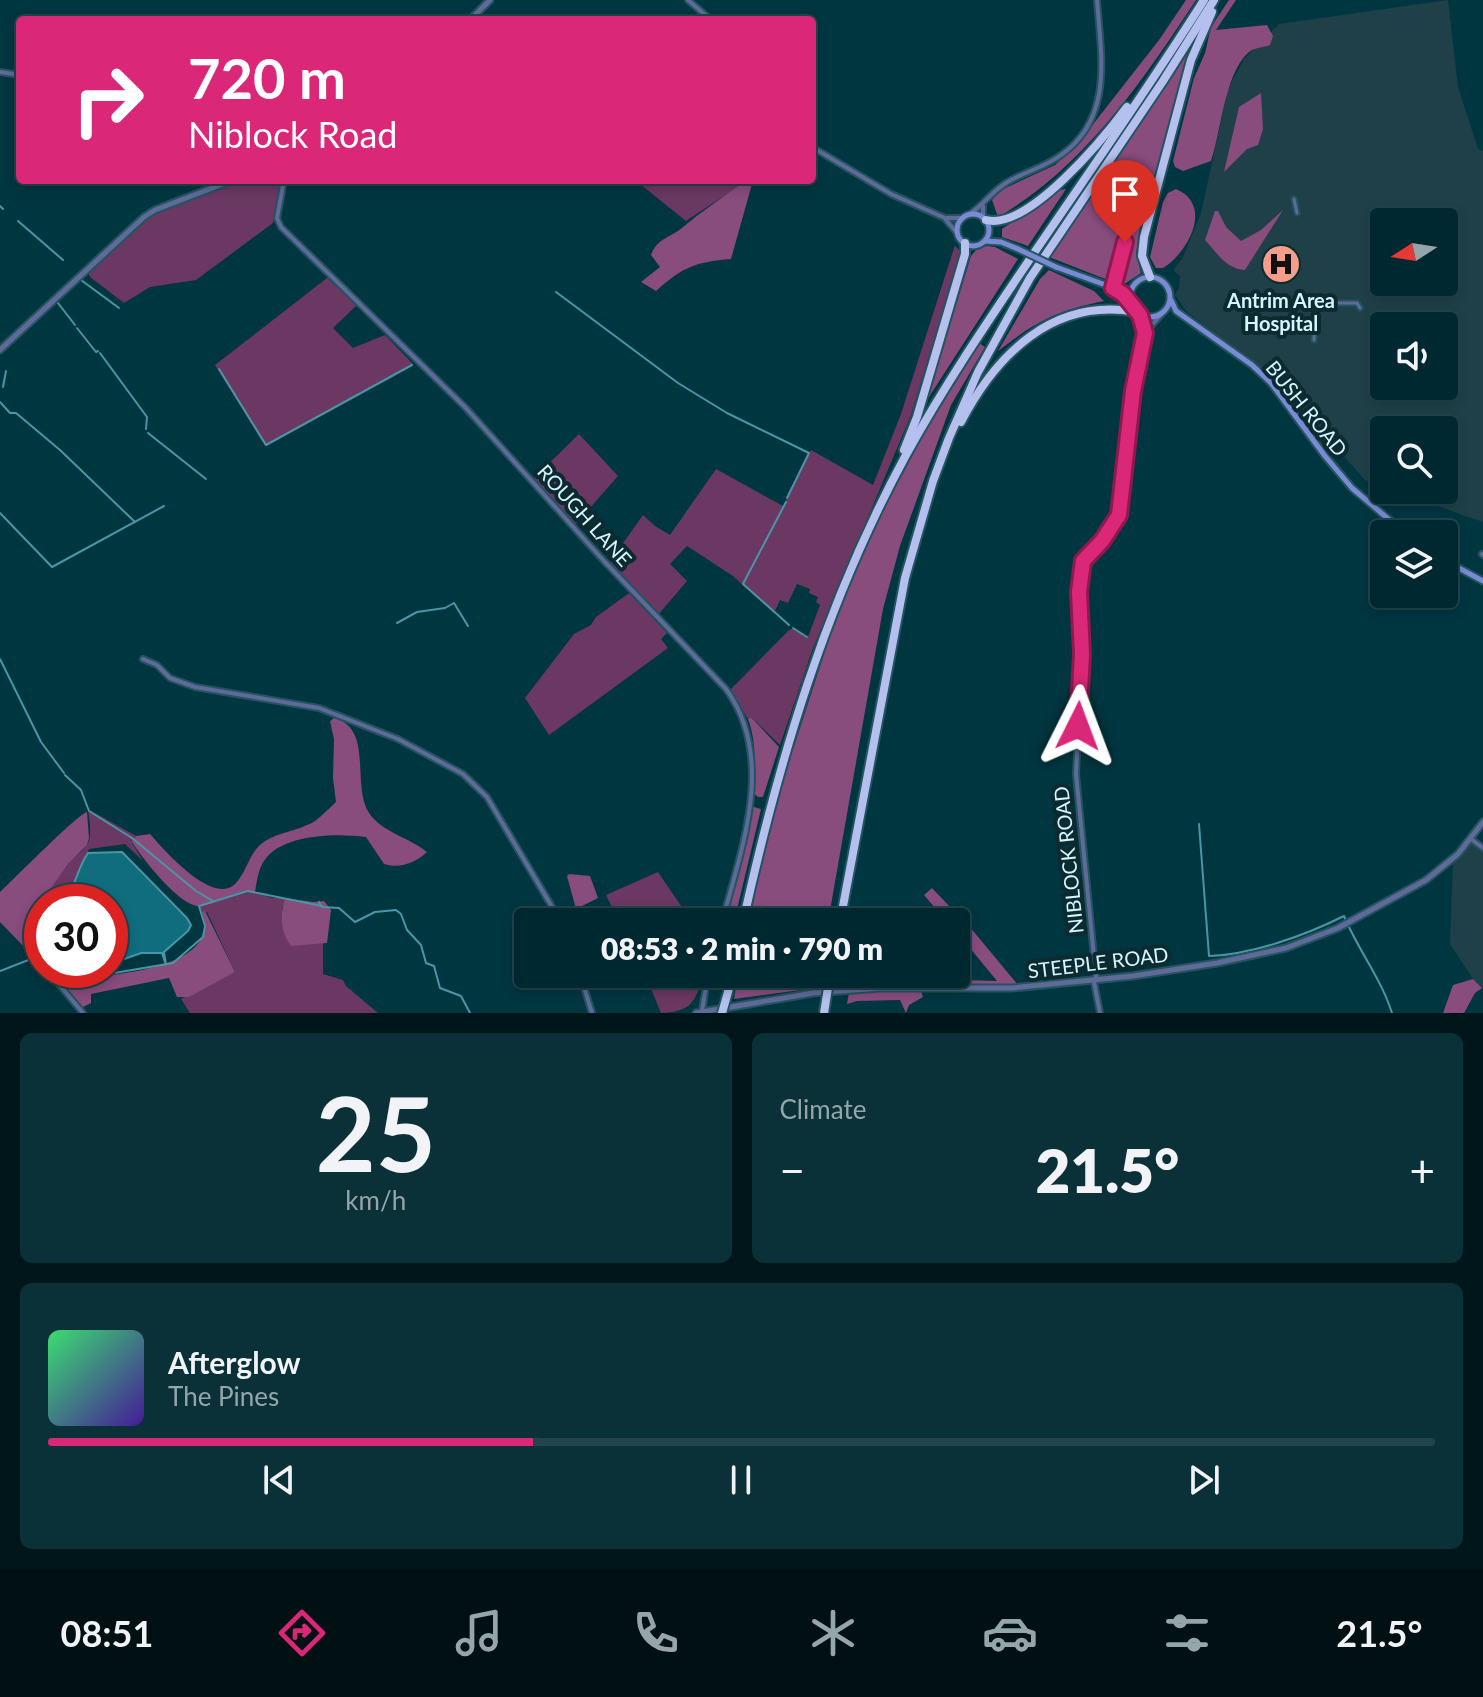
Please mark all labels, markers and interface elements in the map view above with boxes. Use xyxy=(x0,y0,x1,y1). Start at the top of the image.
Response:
text: 720 m xyxy=(188,44,346,111)
icon: right xyxy=(56,48,160,152)
text: Niblock Road xyxy=(188,112,397,156)
pin xyxy=(1091,160,1159,242)
icon: arrive xyxy=(1103,172,1147,216)
north arrow xyxy=(1370,208,1458,296)
map controls xyxy=(1370,208,1458,608)
hospital icon: Antrim Area Hospital xyxy=(1260,243,1302,285)
place label: Antrim Area Hospital xyxy=(1226,288,1335,335)
button: sound xyxy=(1370,312,1458,400)
street label: BUSH ROAD xyxy=(1261,356,1353,460)
button: search xyxy=(1370,416,1458,504)
street label: ROUGH LANE xyxy=(533,459,637,571)
button: layers xyxy=(1370,520,1458,608)
position arrow xyxy=(1036,684,1120,768)
street label: NIBLOCK ROAD xyxy=(1048,785,1088,935)
speed limit sign: 30 xyxy=(24,884,128,988)
text: 08:53 · 2 min · 790 m xyxy=(601,930,883,966)
street label: STEEPLE ROAD xyxy=(1026,941,1170,983)
text: 25 xyxy=(315,1069,436,1194)
text: Climate xyxy=(780,1093,866,1125)
text: 21.5° xyxy=(1035,1134,1179,1206)
text: − xyxy=(780,1144,805,1196)
text: + xyxy=(1409,1144,1435,1196)
text: km/h xyxy=(345,1184,406,1216)
text: Afterglow xyxy=(168,1344,301,1380)
text: The Pines xyxy=(168,1380,279,1412)
icon: previous xyxy=(257,1458,301,1502)
icon: pause xyxy=(719,1458,763,1502)
icon: next xyxy=(1182,1458,1226,1502)
icon: directions xyxy=(274,1605,330,1661)
icon: music xyxy=(451,1605,507,1661)
icon: phone xyxy=(628,1605,684,1661)
icon: climate xyxy=(805,1605,861,1661)
icon: car xyxy=(982,1605,1038,1661)
icon: filters xyxy=(1159,1605,1215,1661)
text: 08:51 xyxy=(61,1611,153,1655)
text: 21.5° xyxy=(1336,1611,1422,1655)

